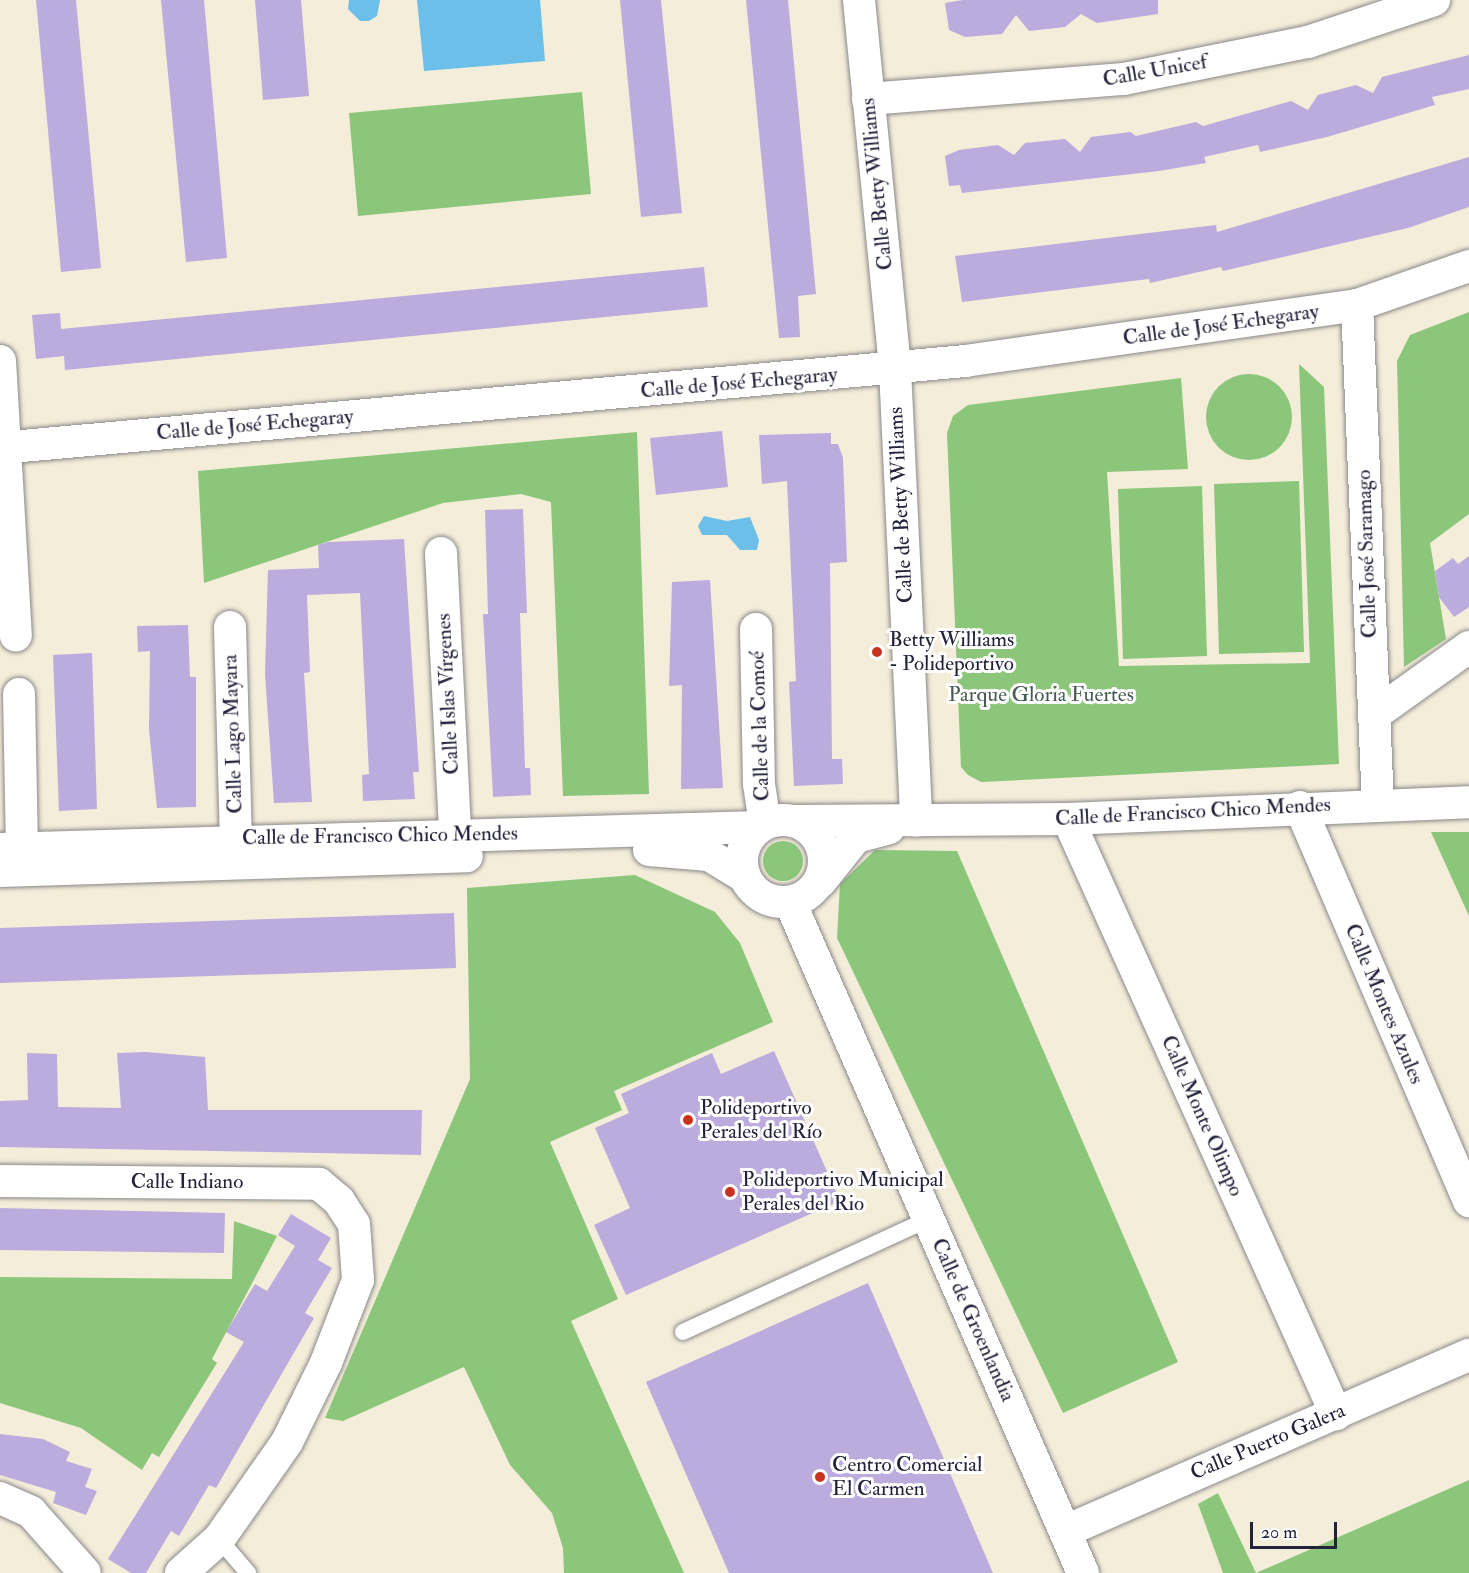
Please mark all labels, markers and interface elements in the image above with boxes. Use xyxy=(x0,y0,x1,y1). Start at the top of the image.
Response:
street label: Calle Unicef xyxy=(1101,49,1209,93)
street label: Calle Betty Williams xyxy=(855,97,899,271)
street label: Calle de José Echegaray xyxy=(1121,299,1321,351)
street label: Calle de José Echegaray xyxy=(639,362,839,404)
street label: Calle de José Echegaray xyxy=(155,404,355,446)
street label: Calle de Betty Williams xyxy=(883,406,919,604)
street label: Calle José Saramago xyxy=(1351,469,1383,639)
street label: Calle Islas Vírgenes xyxy=(431,613,465,775)
place label: Betty Williams - Polideportivo xyxy=(889,627,1014,677)
marker: Betty Williams - Polideportivo xyxy=(870,645,884,659)
street label: Calle de la Comoé xyxy=(745,650,775,802)
street label: Calle Lago Mayara xyxy=(218,654,248,814)
park label: Parque Gloria Fuertes xyxy=(948,682,1134,708)
street label: Calle de Francisco Chico Mendes xyxy=(1055,792,1331,832)
street label: Calle de Francisco Chico Mendes xyxy=(242,821,518,851)
street label: Calle Montes Azules xyxy=(1339,920,1429,1088)
street label: Calle Monte Olimpo xyxy=(1155,1032,1249,1200)
place label: Polideportivo Perales del Río xyxy=(700,1095,822,1145)
marker: Polideportivo Perales del Río xyxy=(681,1113,695,1127)
place label: Polideportivo Municipal Perales del Rio xyxy=(742,1167,944,1217)
street label: Calle Indiano xyxy=(131,1169,243,1195)
marker: Polideportivo Municipal Perales del Rio xyxy=(723,1185,737,1199)
street label: Calle de Groenlandia xyxy=(926,1235,1020,1405)
street label: Calle Puerto Galera xyxy=(1187,1398,1349,1486)
place label: Centro Comercial El Carmen xyxy=(832,1452,982,1502)
marker: Centro Comercial El Carmen xyxy=(813,1470,827,1484)
scale bar xyxy=(1253,1510,1340,1548)
text: 20 m xyxy=(1261,1521,1297,1544)

